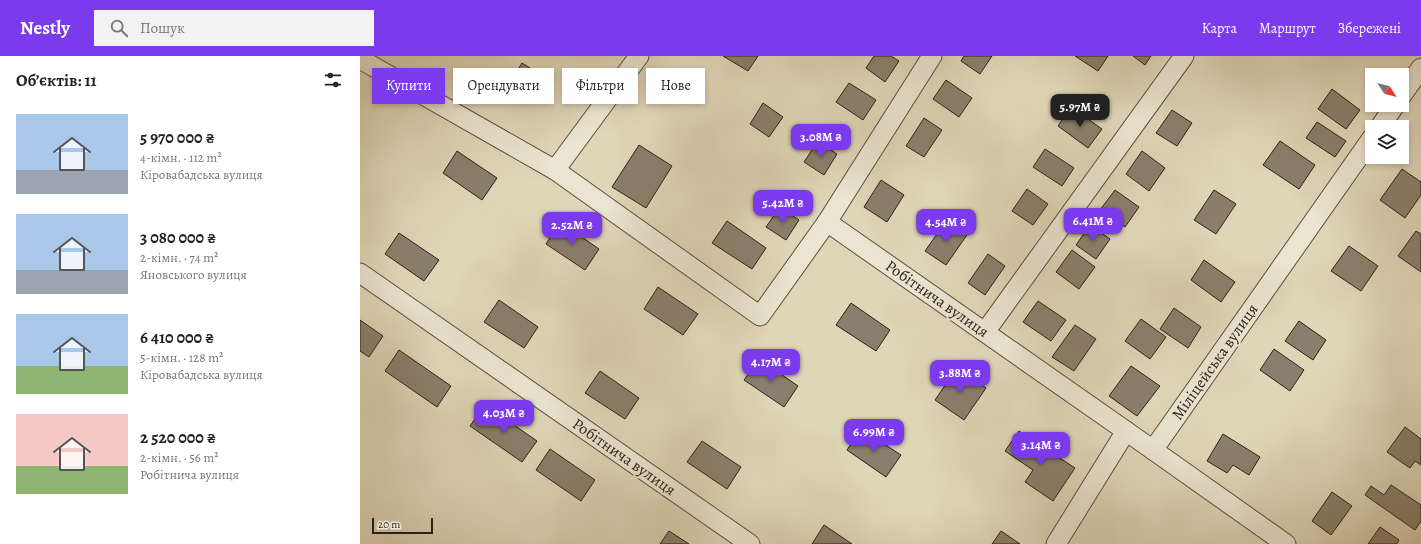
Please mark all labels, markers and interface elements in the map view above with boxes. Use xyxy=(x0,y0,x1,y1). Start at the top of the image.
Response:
search box xyxy=(94,10,374,46)
text: Nestly xyxy=(20,15,70,41)
icon: search xyxy=(108,17,130,39)
text: Пошук xyxy=(140,18,185,38)
text: Карта xyxy=(1202,19,1237,38)
text: Маршрут xyxy=(1259,19,1316,38)
text: Збережені xyxy=(1338,19,1401,38)
chip: Купити xyxy=(372,68,445,104)
chip: Орендувати xyxy=(453,68,554,104)
chip: Фільтри xyxy=(562,68,638,104)
chip: Нове xyxy=(646,68,705,104)
north arrow xyxy=(1365,68,1409,112)
map controls xyxy=(1365,68,1409,164)
text: Об’єктів: 11 xyxy=(16,69,97,92)
icon: filters xyxy=(322,69,344,91)
pin: 5.97M ₴ xyxy=(1043,94,1117,128)
text: 5.97M ₴ xyxy=(1060,98,1100,115)
button: layers xyxy=(1365,120,1409,164)
pin: 3.08M ₴ xyxy=(784,124,858,158)
text: 5 970 000 ₴ xyxy=(140,126,215,149)
text: 3.08M ₴ xyxy=(800,128,842,145)
icon: home xyxy=(48,130,96,178)
text: 4-кімн. · 112 m² xyxy=(140,149,222,166)
text: Кіровабадська вулиця xyxy=(140,166,263,183)
pin: 5.42M ₴ xyxy=(746,190,820,224)
text: 5.42M ₴ xyxy=(762,194,804,211)
pin: 6.41M ₴ xyxy=(1056,208,1130,242)
pin: 4.54M ₴ xyxy=(909,209,983,243)
pin: 2.52M ₴ xyxy=(535,212,609,246)
text: 6.41M ₴ xyxy=(1073,212,1113,229)
text: 4.54M ₴ xyxy=(925,213,967,230)
text: 2.52M ₴ xyxy=(551,216,593,233)
text: 3 080 000 ₴ xyxy=(140,226,216,249)
icon: home xyxy=(48,230,96,278)
text: 2-кімн. · 74 m² xyxy=(140,249,218,266)
street label: Робітнича вулиця xyxy=(881,255,993,343)
text: Яновського вулиця xyxy=(140,266,247,283)
street label: Міліцейська вулиця xyxy=(1167,299,1264,424)
text: 6 410 000 ₴ xyxy=(140,326,214,349)
icon: home xyxy=(48,330,96,378)
text: 5-кімн. · 128 m² xyxy=(140,349,223,366)
pin: 4.17M ₴ xyxy=(734,349,808,383)
text: 4.17M ₴ xyxy=(751,353,791,370)
pin: 3.88M ₴ xyxy=(923,360,997,394)
text: 3.88M ₴ xyxy=(939,364,981,381)
text: Кіровабадська вулиця xyxy=(140,366,263,383)
pin: 4.03M ₴ xyxy=(467,400,541,434)
text: 4.03M ₴ xyxy=(483,404,525,421)
street label: Робітнича вулиця xyxy=(568,413,680,501)
pin: 6.99M ₴ xyxy=(837,419,911,453)
text: 6.99M ₴ xyxy=(853,423,895,440)
text: 2 520 000 ₴ xyxy=(140,426,216,449)
icon: home xyxy=(48,430,96,478)
pin: 3.14M ₴ xyxy=(1004,432,1078,466)
text: 3.14M ₴ xyxy=(1021,436,1061,453)
text: 2-кімн. · 56 m² xyxy=(140,449,219,466)
text: Робітнича вулиця xyxy=(140,466,239,483)
scale bar xyxy=(372,516,433,535)
text: 20 m xyxy=(378,517,400,532)

